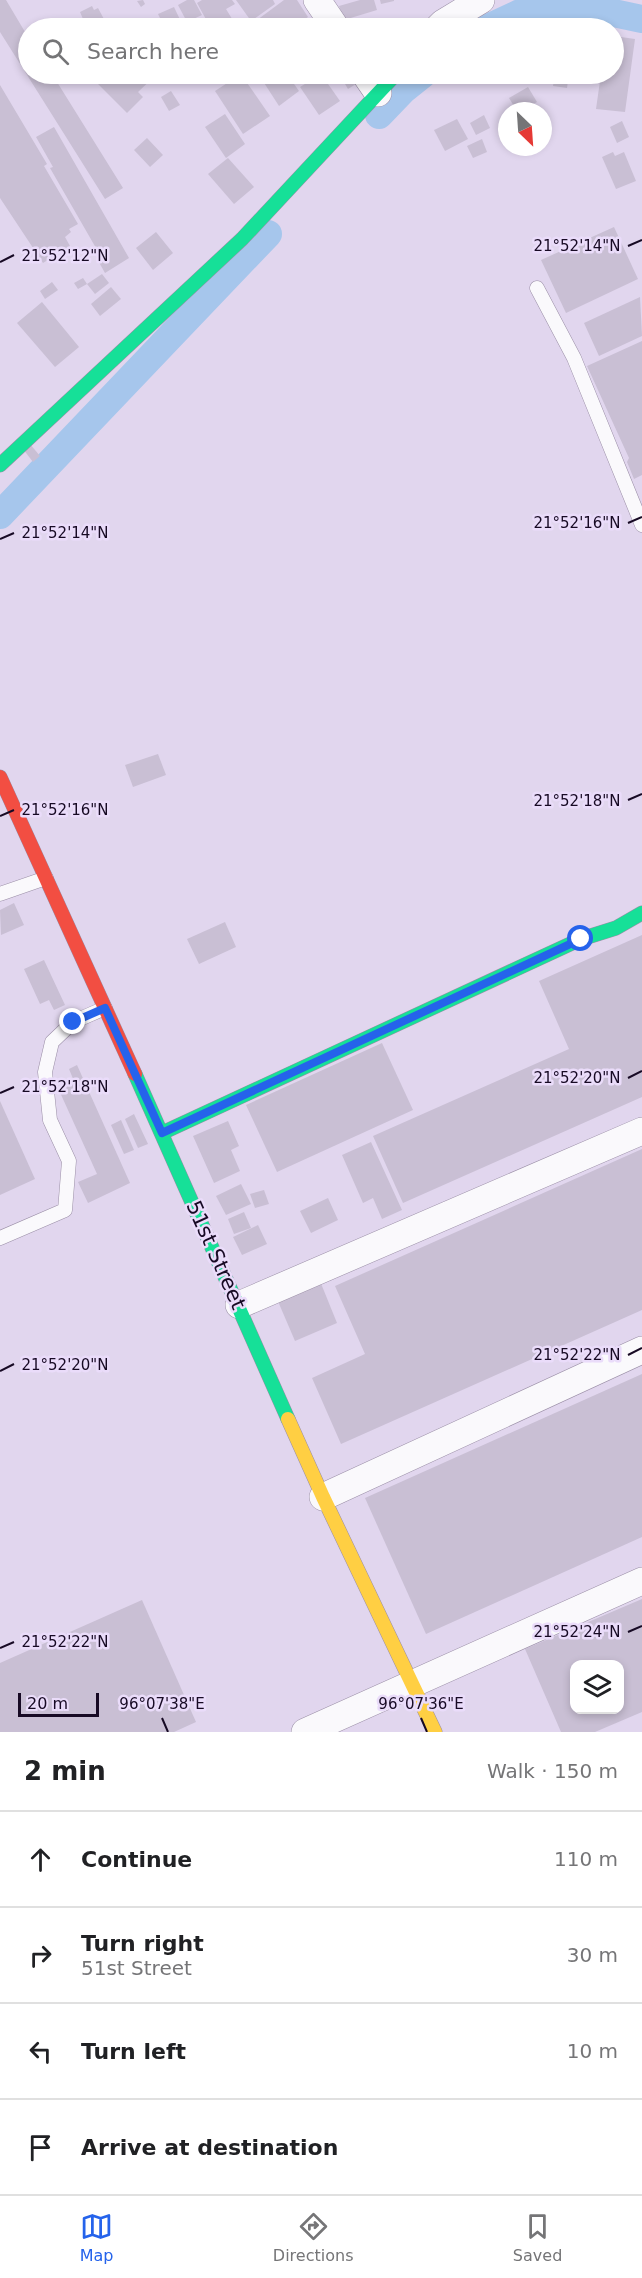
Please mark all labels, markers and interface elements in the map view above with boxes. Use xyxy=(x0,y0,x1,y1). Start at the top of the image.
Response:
search box xyxy=(18,18,624,84)
icon: search xyxy=(39,35,72,68)
text: Search here xyxy=(87,39,219,64)
north arrow xyxy=(498,102,552,156)
text: 21°52'14"N xyxy=(533,237,621,255)
text: 21°52'12"N xyxy=(21,247,109,265)
text: 21°52'16"N xyxy=(533,514,621,532)
text: 21°52'14"N xyxy=(21,524,109,542)
text: 21°52'18"N xyxy=(533,792,621,810)
text: 21°52'16"N xyxy=(21,801,109,819)
route start xyxy=(567,925,593,951)
route end xyxy=(59,1008,85,1034)
text: 21°52'20"N xyxy=(533,1069,621,1087)
text: 21°52'18"N xyxy=(21,1078,109,1096)
street label: 51st Street xyxy=(181,1197,251,1313)
text: 21°52'22"N xyxy=(533,1346,621,1364)
text: 21°52'20"N xyxy=(21,1356,109,1374)
text: 21°52'24"N xyxy=(533,1623,621,1641)
text: 21°52'22"N xyxy=(21,1633,109,1651)
map controls xyxy=(570,1660,624,1714)
button: layers xyxy=(570,1660,624,1714)
scale bar xyxy=(18,1690,99,1718)
text: 20 m xyxy=(27,1694,68,1713)
text: 96°07'38"E xyxy=(119,1695,205,1713)
text: 96°07'36"E xyxy=(378,1695,464,1713)
text: 2 min xyxy=(24,1756,106,1786)
text: Walk · 150 m xyxy=(487,1759,618,1783)
icon: ahead xyxy=(24,1843,57,1876)
text: Continue xyxy=(81,1847,192,1872)
text: 110 m xyxy=(554,1847,618,1871)
text: Turn right xyxy=(81,1931,204,1956)
icon: right xyxy=(24,1939,57,1972)
text: 30 m xyxy=(567,1943,618,1967)
text: 51st Street xyxy=(81,1956,192,1980)
icon: left xyxy=(24,2035,57,2068)
text: Turn left xyxy=(81,2039,186,2064)
text: 10 m xyxy=(567,2039,618,2063)
icon: arrive xyxy=(24,2131,57,2164)
text: Arrive at destination xyxy=(81,2135,338,2160)
tab: Map xyxy=(80,2210,113,2265)
tab: Directions xyxy=(273,2210,353,2265)
tab: Saved xyxy=(513,2210,562,2265)

